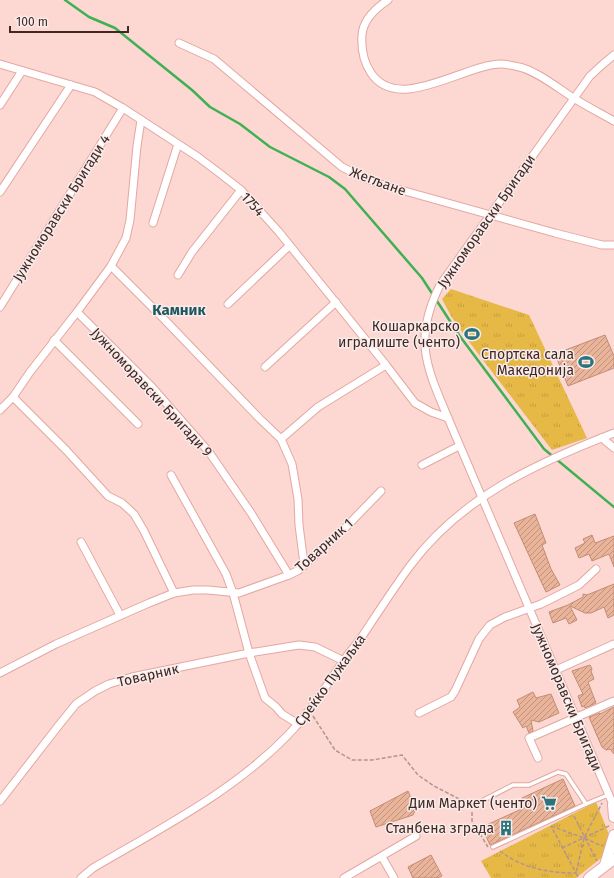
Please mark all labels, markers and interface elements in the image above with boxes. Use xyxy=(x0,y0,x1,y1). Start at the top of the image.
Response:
scale bar xyxy=(10,8,128,34)
text: 100 m xyxy=(16,15,48,29)
street label: Јужноморавски Бригади 4 xyxy=(9,131,114,285)
street label: Јужноморавски Бригади xyxy=(434,151,539,291)
street label: Жегљане xyxy=(347,163,408,200)
street label: 1754 xyxy=(237,189,268,220)
district label: Камник xyxy=(152,301,206,319)
place label: Кошаркарско игралиште (ченто) xyxy=(338,318,460,351)
street label: Јужноморавски Бригади 9 xyxy=(87,324,216,460)
sports icon: Кошаркарско игралиште (ченто) xyxy=(463,325,481,343)
place label: Спортска сала Македонија xyxy=(481,346,574,379)
sports icon: Спортска сала Македонија xyxy=(577,353,595,371)
street label: Товарник 1 xyxy=(292,515,357,576)
street label: Јужноморавски Бригади xyxy=(528,621,605,774)
street label: Среќко Пужаљка xyxy=(291,631,370,730)
street label: Товарник xyxy=(116,660,181,691)
supermarket icon: Дим Маркет (ченто) xyxy=(540,794,558,812)
place label: Дим Маркет (ченто) xyxy=(408,795,537,812)
building icon: Станбена зграда xyxy=(497,819,515,837)
place label: Станбена зграда xyxy=(386,820,494,837)

